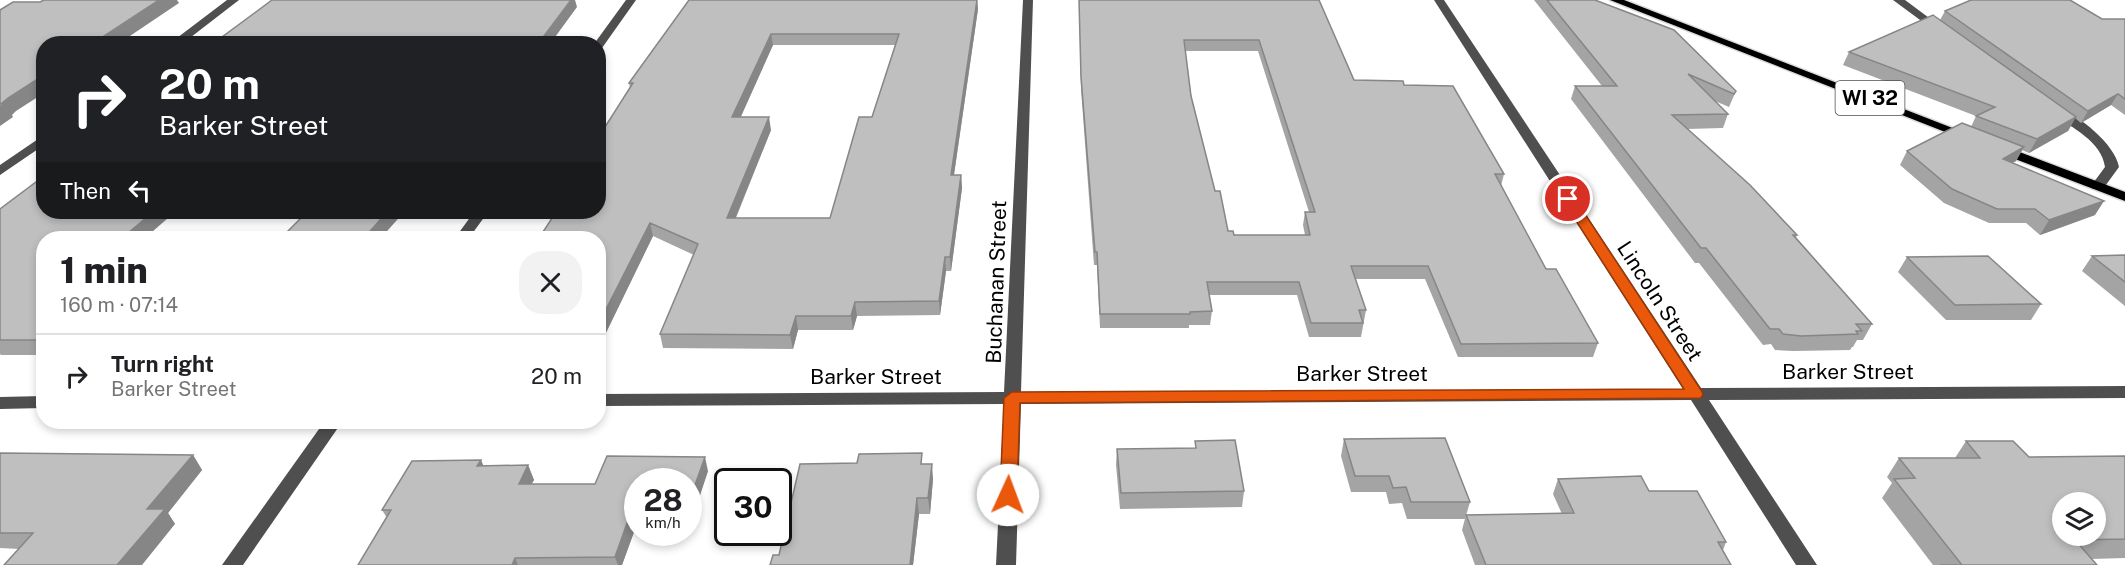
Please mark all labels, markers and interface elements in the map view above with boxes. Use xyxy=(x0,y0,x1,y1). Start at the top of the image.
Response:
text: 20 m xyxy=(159,59,260,108)
icon: right xyxy=(60,60,138,138)
road number: WI 32 xyxy=(1836,81,1904,115)
text: Barker Street xyxy=(159,109,328,141)
pin xyxy=(1542,173,1593,224)
icon: left xyxy=(123,174,156,207)
text: Then xyxy=(60,178,111,204)
icon: arrive xyxy=(1551,182,1584,215)
street label: Buchanan Street xyxy=(981,200,1011,364)
street label: Lincoln Street xyxy=(1612,236,1708,366)
text: 1 min xyxy=(60,249,148,291)
button: close xyxy=(519,251,582,314)
text: 160 m · 07:14 xyxy=(60,293,178,317)
text: Turn right xyxy=(111,351,214,377)
street label: Barker Street xyxy=(1782,359,1914,384)
icon: right xyxy=(60,360,93,393)
street label: Barker Street xyxy=(1296,361,1428,386)
text: 20 m xyxy=(531,363,582,389)
street label: Barker Street xyxy=(810,364,942,389)
text: Barker Street xyxy=(111,377,236,401)
position arrow xyxy=(976,463,1040,527)
speed limit sign: 30 xyxy=(714,468,792,546)
text: 28 xyxy=(643,482,683,518)
map controls xyxy=(2052,492,2106,546)
button: layers xyxy=(2052,492,2106,546)
text: km/h xyxy=(645,514,681,531)

